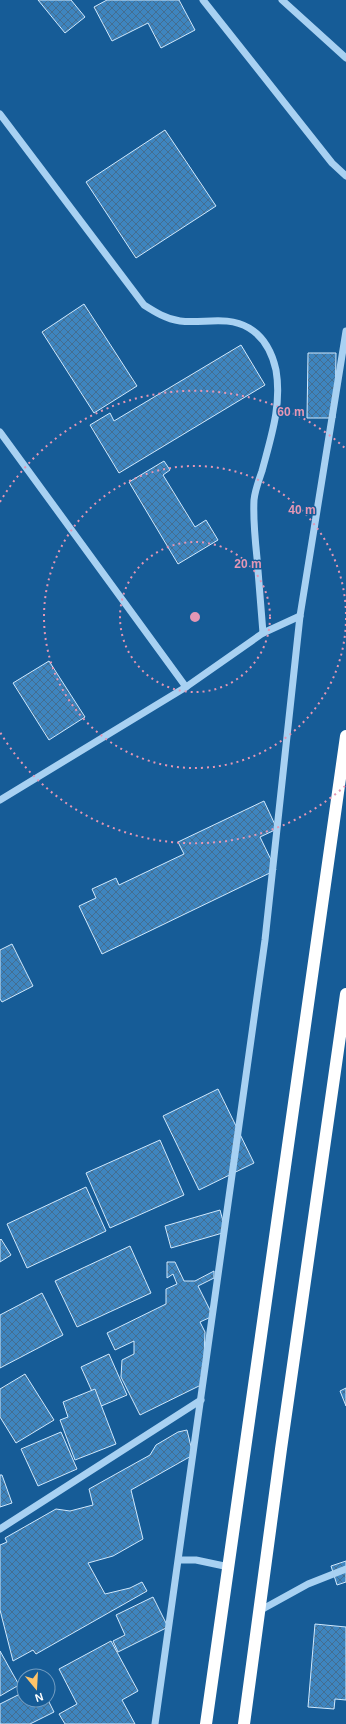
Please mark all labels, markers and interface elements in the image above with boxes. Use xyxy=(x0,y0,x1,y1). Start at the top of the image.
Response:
text: 60 m xyxy=(277,405,305,419)
text: 40 m xyxy=(288,503,316,517)
text: 20 m xyxy=(234,557,262,571)
centre of rings xyxy=(188,610,202,624)
north arrow xyxy=(16,1668,56,1708)
text: N xyxy=(33,1691,45,1704)

